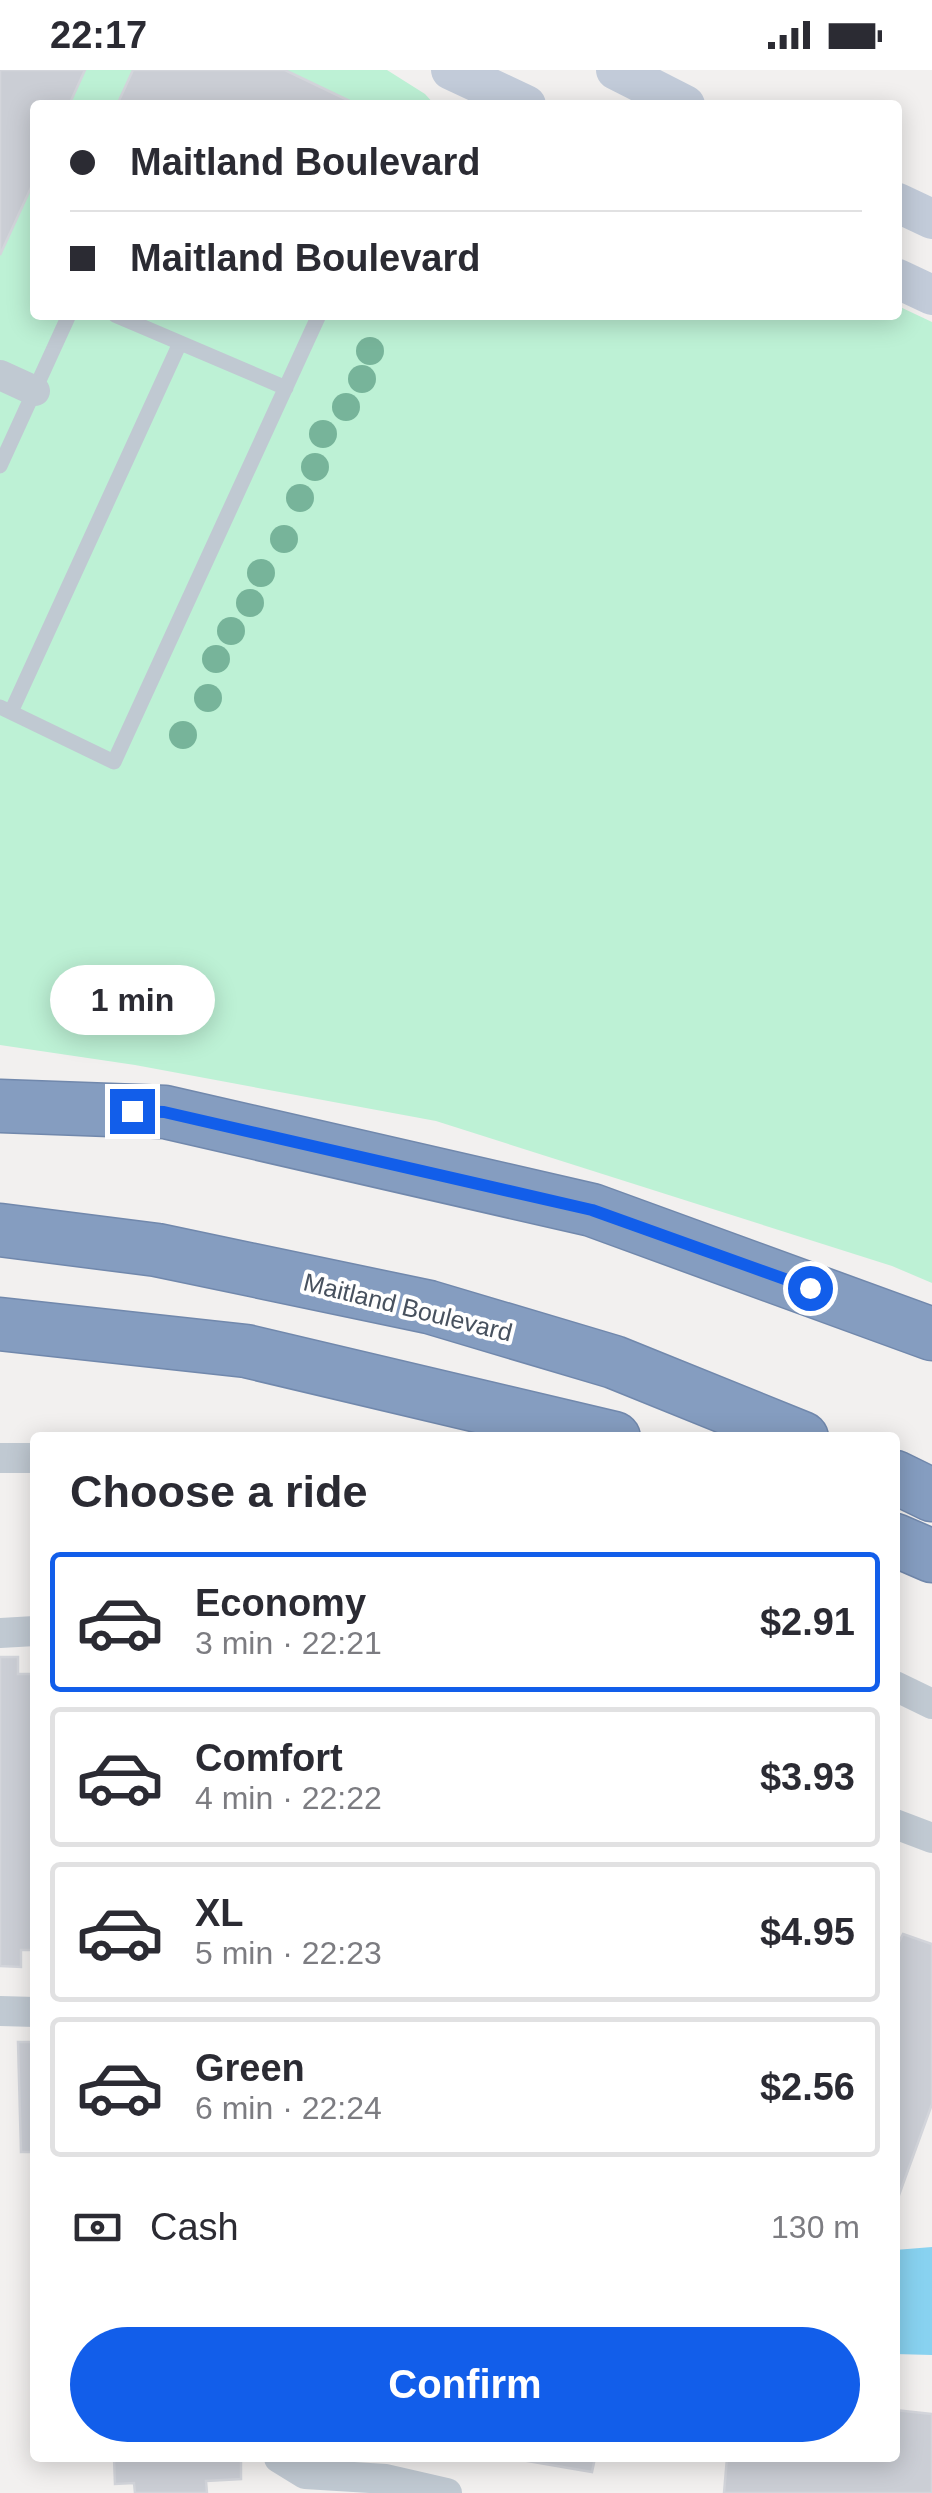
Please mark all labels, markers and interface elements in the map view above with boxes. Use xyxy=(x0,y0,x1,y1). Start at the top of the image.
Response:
text: 22:17 xyxy=(50,14,147,56)
text: Maitland Boulevard xyxy=(130,141,481,183)
text: Maitland Boulevard xyxy=(130,237,481,279)
callout: 1 min xyxy=(49,966,214,1036)
text: 1 min xyxy=(91,982,174,1018)
route end xyxy=(110,1089,155,1134)
route start xyxy=(788,1266,833,1311)
street label: Maitland Boulevard xyxy=(301,1268,515,1346)
text: Choose a ride xyxy=(70,1466,368,1517)
icon: car xyxy=(75,1577,165,1667)
text: Economy xyxy=(195,1582,366,1624)
text: $2.91 xyxy=(760,1601,855,1643)
text: 3 min · 22:21 xyxy=(195,1625,382,1661)
icon: car xyxy=(75,1732,165,1822)
text: Comfort xyxy=(195,1737,343,1779)
text: $3.93 xyxy=(760,1756,855,1798)
text: 4 min · 22:22 xyxy=(195,1780,382,1816)
icon: car xyxy=(75,1887,165,1977)
text: XL xyxy=(195,1892,244,1934)
text: $4.95 xyxy=(760,1911,855,1953)
text: 5 min · 22:23 xyxy=(195,1935,382,1971)
icon: car xyxy=(75,2042,165,2132)
text: Green xyxy=(195,2047,305,2089)
text: $2.56 xyxy=(760,2066,855,2108)
text: 6 min · 22:24 xyxy=(195,2090,382,2126)
icon: cash xyxy=(70,2200,125,2255)
text: Cash xyxy=(150,2206,239,2248)
text: 130 m xyxy=(771,2209,860,2245)
button: Confirm xyxy=(70,2327,860,2442)

